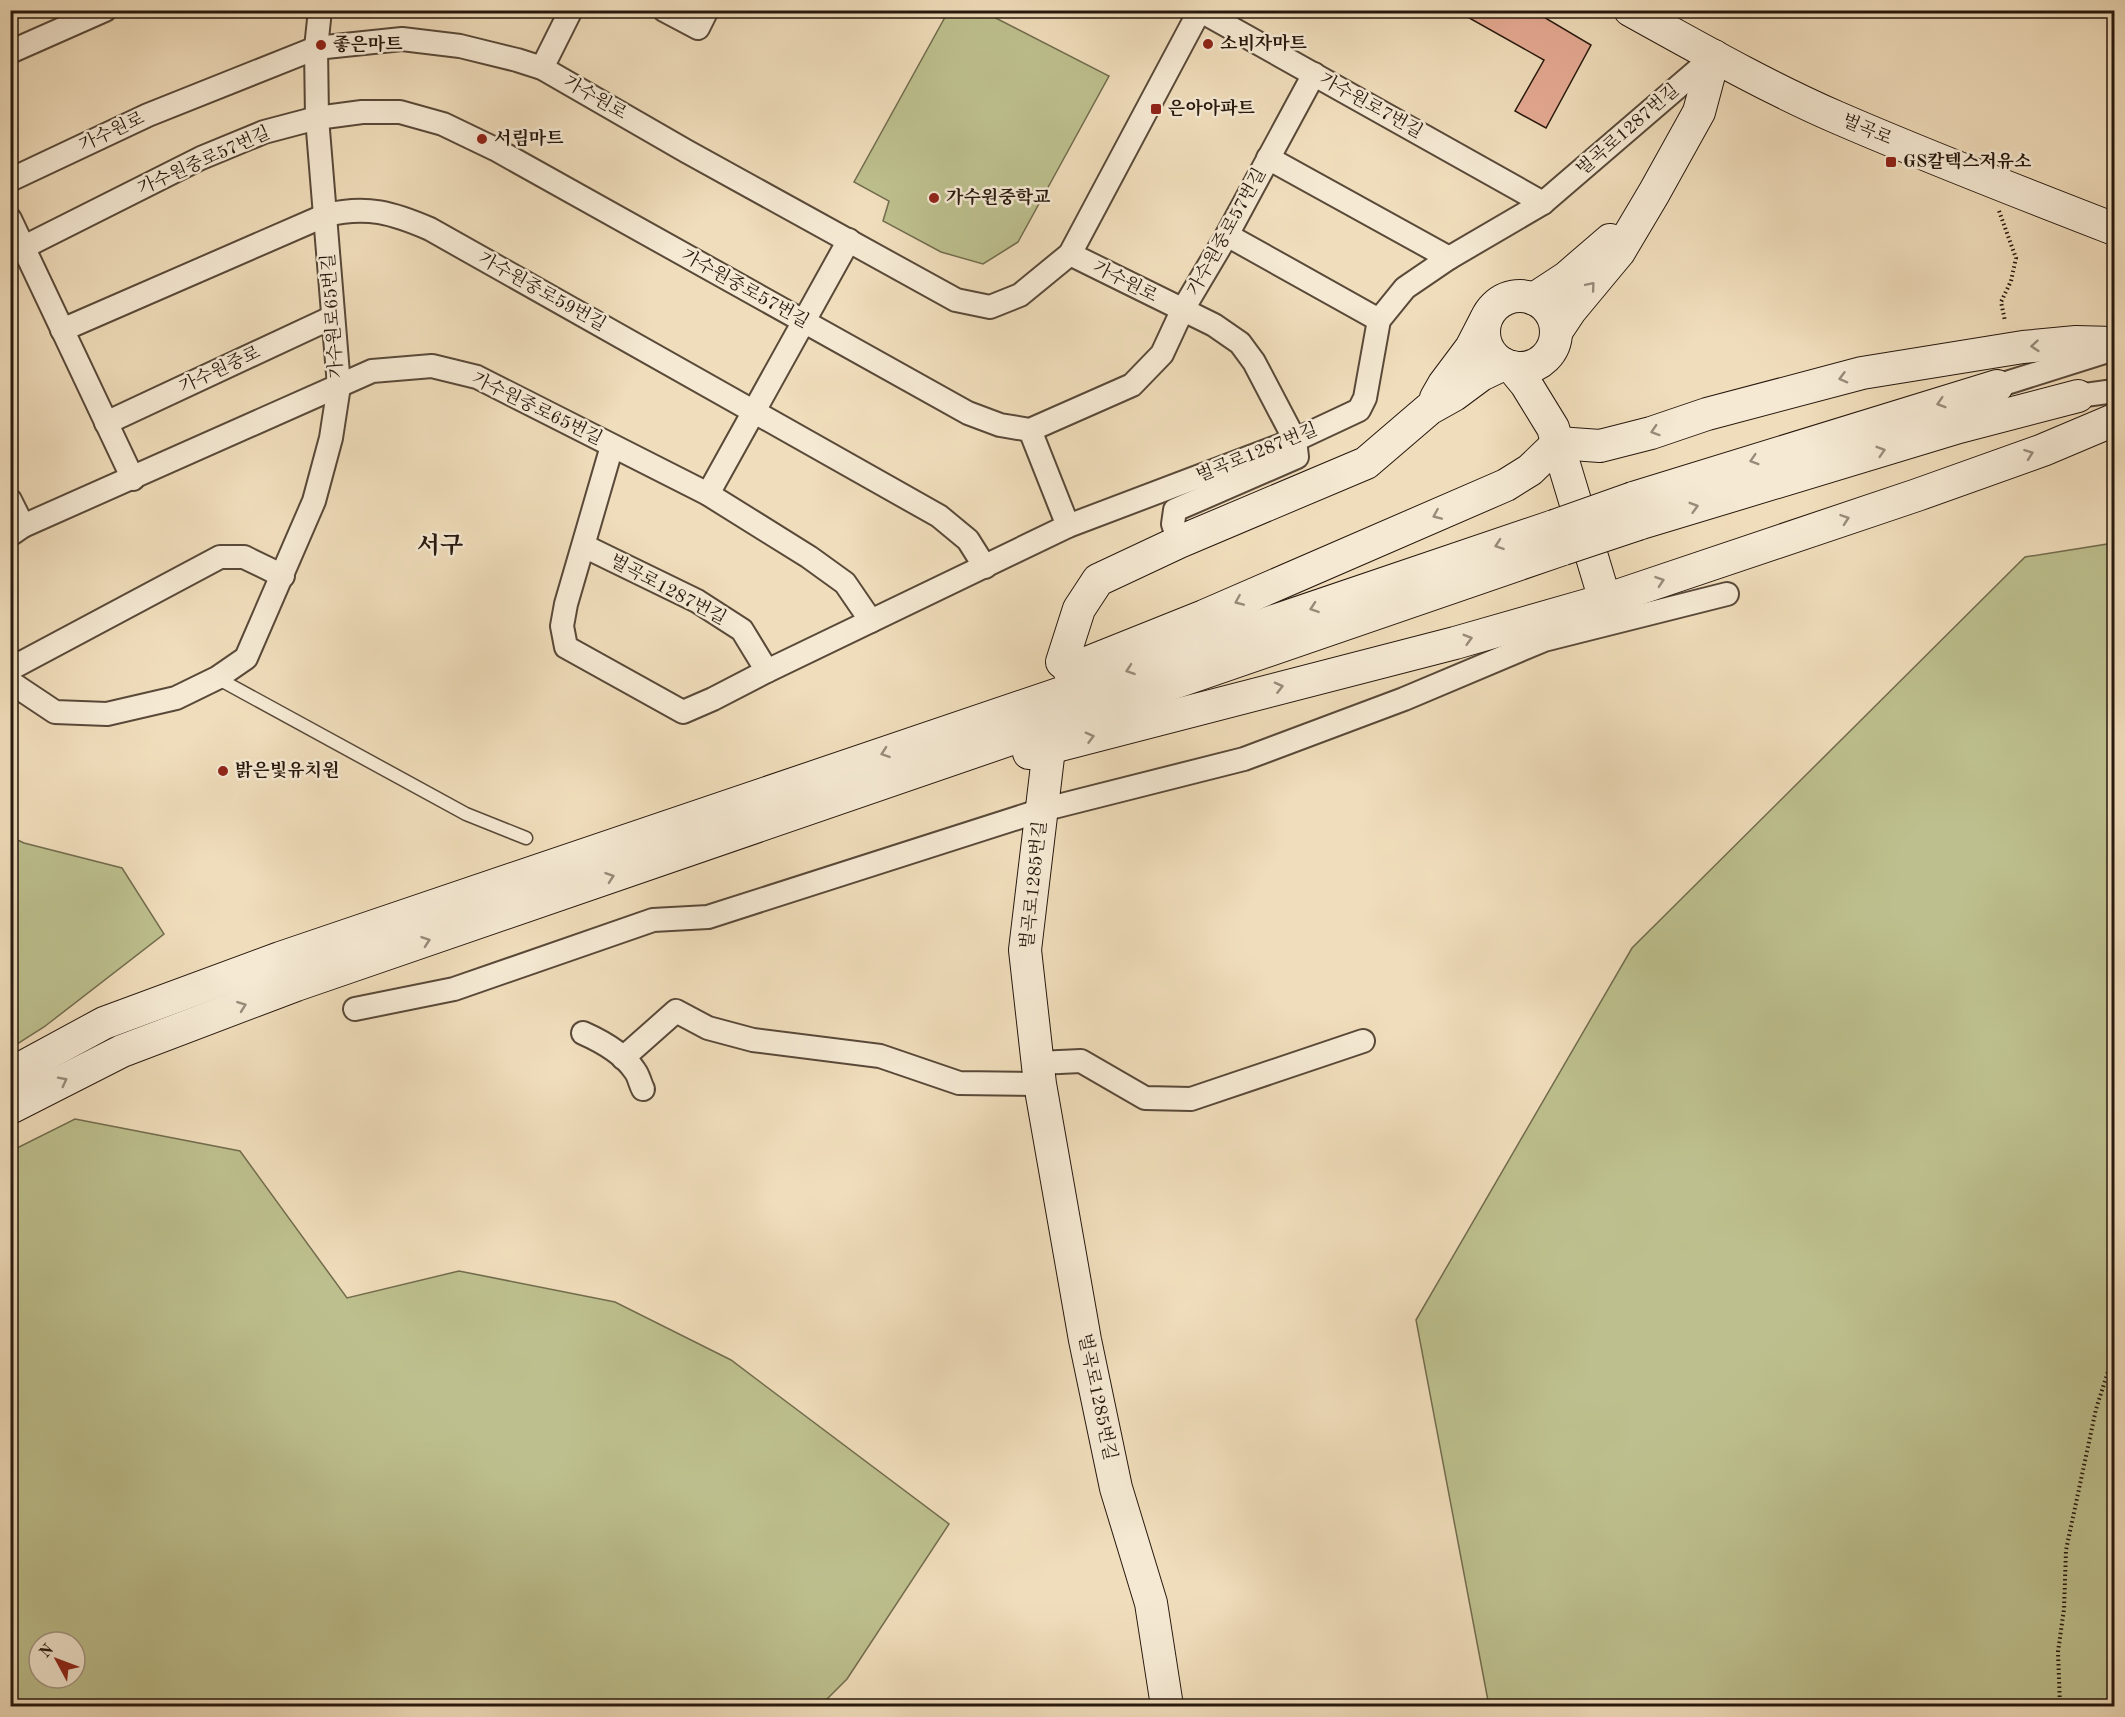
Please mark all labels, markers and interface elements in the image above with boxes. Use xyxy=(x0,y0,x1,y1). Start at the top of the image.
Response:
place label: 소비자마트 xyxy=(1220,33,1308,53)
place label: 좋은마트 xyxy=(333,34,403,54)
marker: 소비자마트 xyxy=(1201,37,1215,51)
marker: 좋은마트 xyxy=(314,38,328,52)
street label: 가수원로7번길 xyxy=(1316,69,1426,142)
street label: 가수원로 xyxy=(560,72,630,123)
street label: 벌곡로1287번길 xyxy=(1573,80,1682,179)
place label: 은아아파트 xyxy=(1168,98,1256,118)
marker: 은아아파트 xyxy=(1149,102,1163,116)
street label: 가수원로 xyxy=(76,108,147,155)
street label: 벌곡로 xyxy=(1839,111,1895,148)
street label: 가수원중로57번길 xyxy=(135,123,273,198)
place label: 서림마트 xyxy=(494,128,564,148)
marker: 서림마트 xyxy=(475,132,489,146)
place label: GS칼텍스저유소 xyxy=(1903,151,2032,171)
marker: GS칼텍스저유소 xyxy=(1884,155,1898,169)
street label: 가수원중로57번길 xyxy=(1184,165,1269,299)
place label: 가수원중학교 xyxy=(946,187,1051,207)
marker: 가수원중학교 xyxy=(927,191,941,205)
street label: 가수원중로57번길 xyxy=(678,246,812,331)
street label: 가수원중로59번길 xyxy=(475,249,609,334)
street label: 가수원로65번길 xyxy=(319,253,346,379)
street label: 가수원로 xyxy=(1090,257,1161,306)
one-way arrow xyxy=(1584,282,1595,293)
one-way arrow xyxy=(2031,339,2040,352)
street label: 가수원중로 xyxy=(176,343,263,397)
street label: 가수원중로65번길 xyxy=(469,369,605,448)
one-way arrow xyxy=(1838,371,1848,384)
one-way arrow xyxy=(1936,396,1947,408)
street label: 벌곡로1287번길 xyxy=(1194,420,1320,485)
one-way arrow xyxy=(1650,424,1661,436)
one-way arrow xyxy=(1875,446,1886,458)
one-way arrow xyxy=(2023,449,2034,462)
one-way arrow xyxy=(1749,453,1760,465)
one-way arrow xyxy=(1689,502,1699,515)
one-way arrow xyxy=(1432,508,1443,520)
one-way arrow xyxy=(1839,514,1850,526)
district label: 서구 xyxy=(417,532,463,559)
one-way arrow xyxy=(1494,538,1505,550)
street label: 벌곡로1287번길 xyxy=(607,551,730,628)
one-way arrow xyxy=(1655,576,1665,589)
one-way arrow xyxy=(1234,594,1245,606)
one-way arrow xyxy=(1309,600,1320,613)
one-way arrow xyxy=(1462,634,1473,646)
one-way arrow xyxy=(1125,663,1136,676)
one-way arrow xyxy=(1274,682,1284,695)
one-way arrow xyxy=(1085,732,1095,744)
one-way arrow xyxy=(880,746,891,758)
place label: 밝은빛유치원 xyxy=(235,760,339,780)
marker: 밝은빛유치원 xyxy=(216,764,230,778)
street label: 벌곡로1285번길 xyxy=(1017,820,1050,950)
one-way arrow xyxy=(604,872,615,885)
one-way arrow xyxy=(420,935,431,948)
one-way arrow xyxy=(236,1000,247,1013)
one-way arrow xyxy=(56,1077,67,1088)
street label: 벌곡로1285번길 xyxy=(1075,1332,1120,1462)
north arrow xyxy=(27,1630,87,1690)
text: N xyxy=(37,1641,58,1661)

